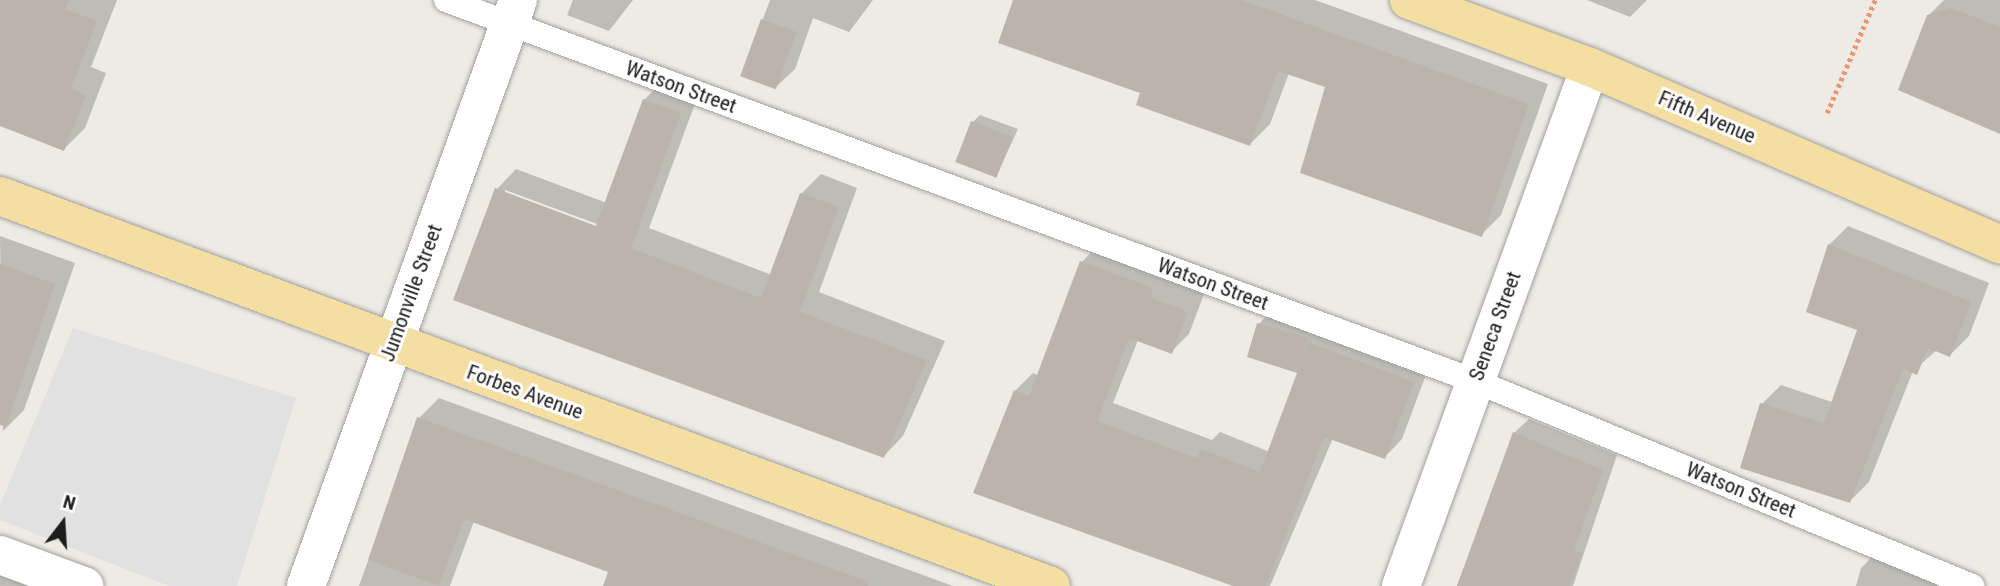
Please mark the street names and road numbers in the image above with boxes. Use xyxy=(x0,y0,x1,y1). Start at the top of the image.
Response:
street label: Watson Street xyxy=(622,55,740,119)
street label: Fifth Avenue xyxy=(1655,85,1759,149)
street label: Jumonville Street xyxy=(375,221,447,365)
street label: Watson Street xyxy=(1154,252,1272,316)
street label: Seneca Street xyxy=(1464,268,1526,384)
street label: Forbes Avenue xyxy=(463,359,587,425)
street label: Watson Street xyxy=(1682,457,1800,523)

